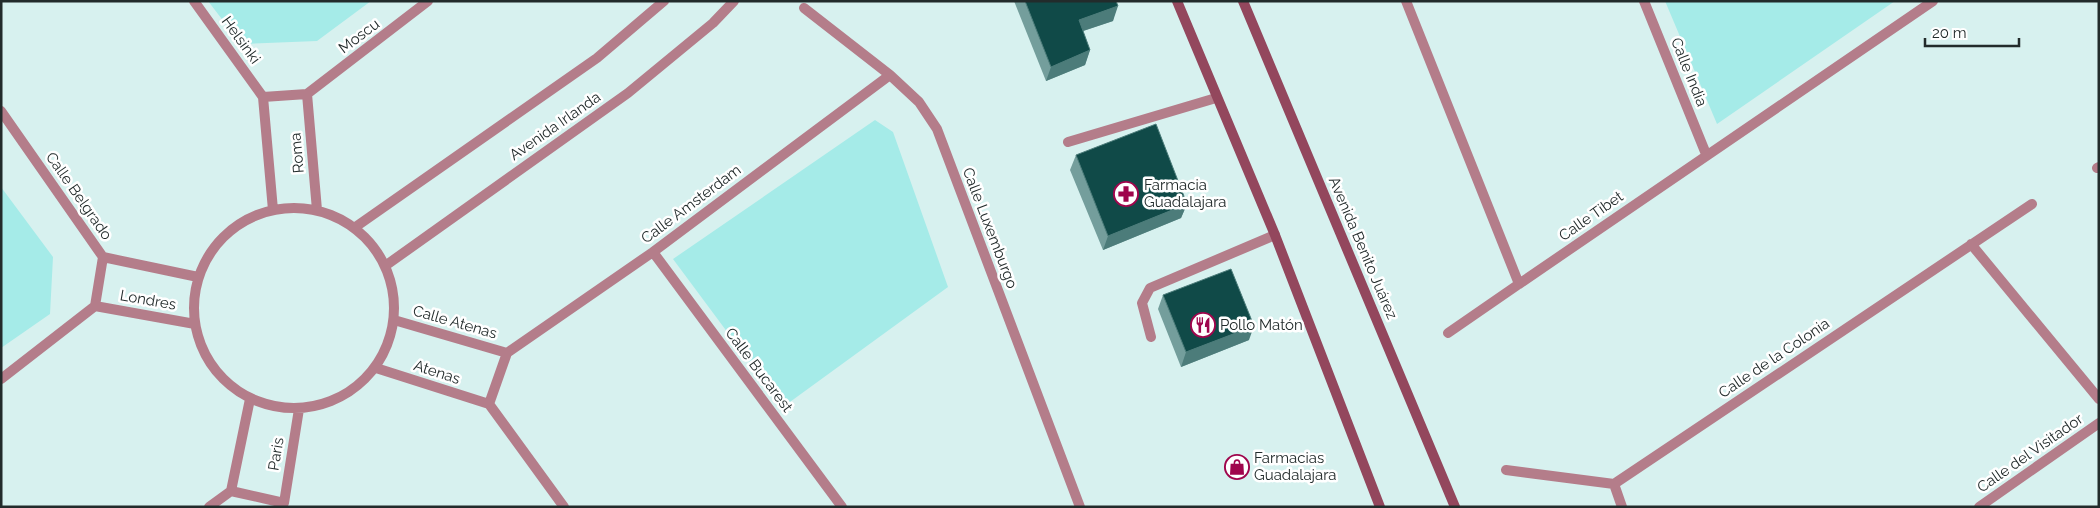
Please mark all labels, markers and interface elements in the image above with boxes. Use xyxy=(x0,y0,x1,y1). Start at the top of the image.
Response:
street label: Helsinki xyxy=(218,13,264,67)
street label: Moscu xyxy=(335,15,383,57)
scale bar xyxy=(1925,15,2019,47)
text: 20 m xyxy=(1932,24,1967,42)
street label: Calle India xyxy=(1667,35,1711,109)
street label: Avenida Irlanda xyxy=(506,88,604,164)
street label: Roma xyxy=(286,132,308,174)
street label: Calle Belgrado xyxy=(42,149,116,243)
street label: Calle Amsterdam xyxy=(638,161,744,247)
street label: Calle Luxemburgo xyxy=(959,165,1021,291)
street label: Avenida Benito Juárez xyxy=(1325,174,1401,322)
place label: Farmacia Guadalajara xyxy=(1144,176,1227,211)
pharmacy icon: Farmacia Guadalajara xyxy=(1113,181,1139,207)
street label: Calle Tibet xyxy=(1555,187,1627,245)
street label: Londres xyxy=(119,286,177,314)
street label: Calle Atenas xyxy=(411,301,499,343)
restaurant icon: Pollo Matón xyxy=(1190,312,1216,338)
street label: Calle de la Colonia xyxy=(1715,314,1833,402)
place label: Pollo Matón xyxy=(1220,316,1303,334)
street label: Calle Bucarest xyxy=(722,324,796,416)
street label: Atenas xyxy=(412,356,462,388)
street label: Calle del Visitador xyxy=(1974,409,2087,496)
street label: Paris xyxy=(265,436,287,472)
place label: Farmacias Guadalajara xyxy=(1254,449,1337,484)
shop icon: Farmacias Guadalajara xyxy=(1224,454,1250,480)

